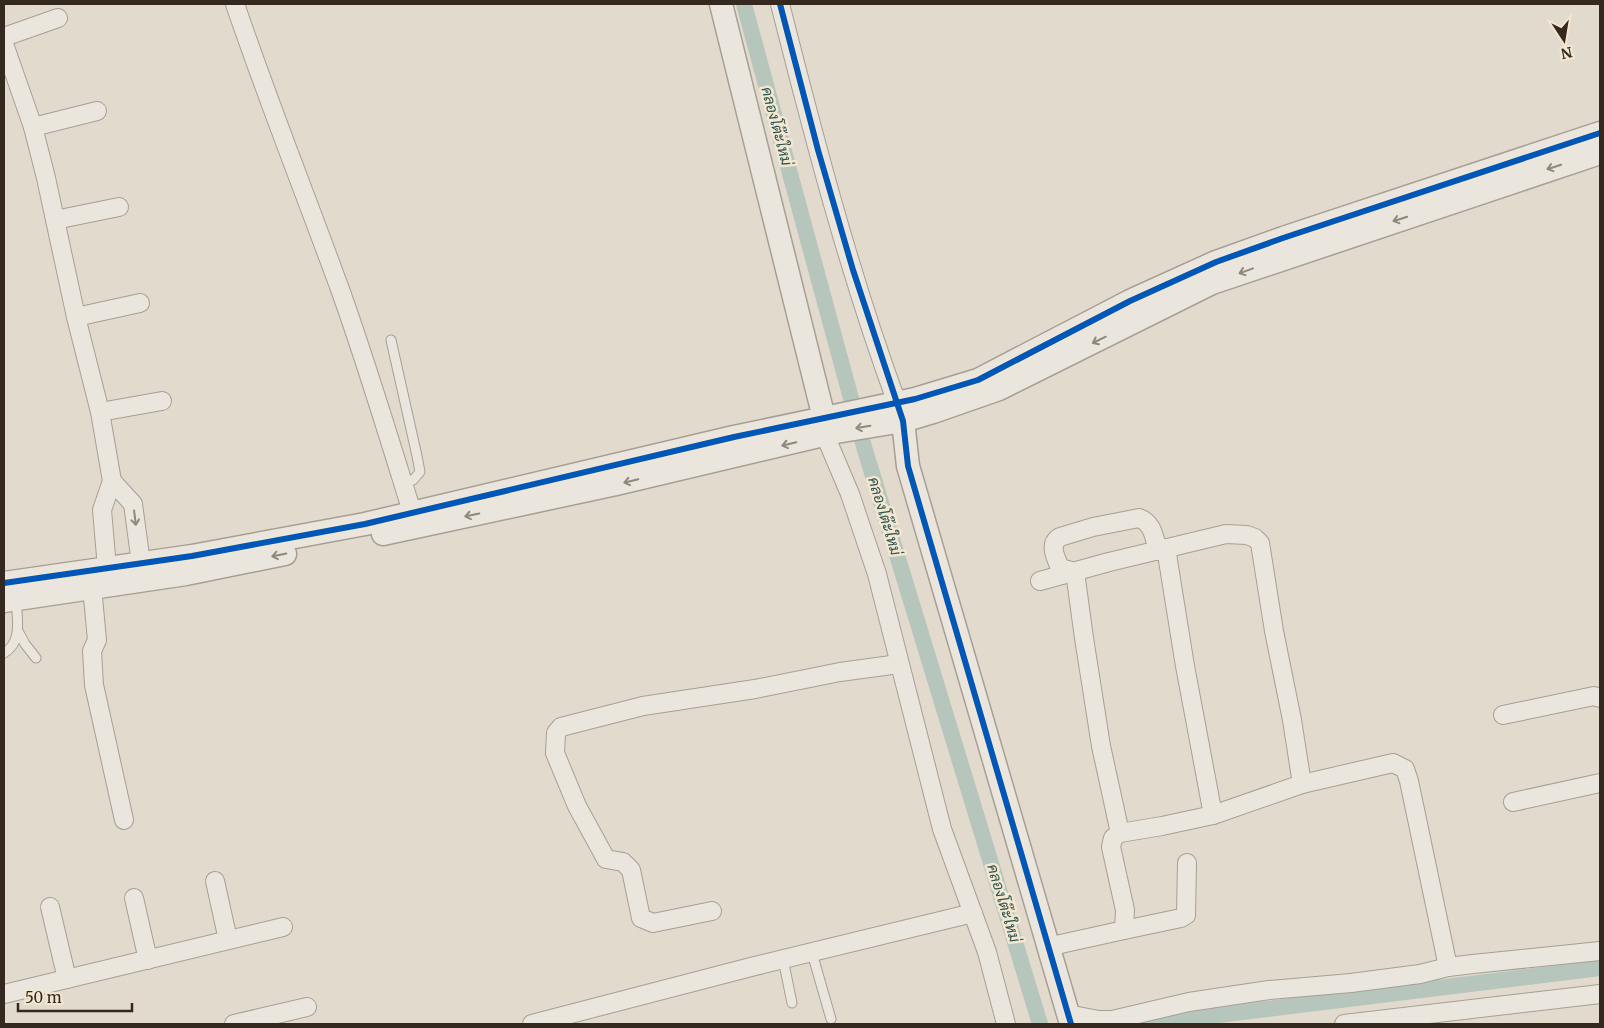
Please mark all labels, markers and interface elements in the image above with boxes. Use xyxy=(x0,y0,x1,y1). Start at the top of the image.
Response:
north arrow xyxy=(1539,15,1589,65)
text: N xyxy=(1559,43,1574,63)
water label: คลองโต๊ะใหม่ xyxy=(757,85,797,168)
one-way arrow xyxy=(1546,163,1562,173)
one-way arrow xyxy=(1392,215,1408,224)
one-way arrow xyxy=(1238,267,1254,276)
one-way arrow xyxy=(1092,336,1107,345)
one-way arrow xyxy=(856,423,872,432)
one-way arrow xyxy=(782,440,798,449)
water label: คลองโต๊ะใหม่ xyxy=(864,475,906,558)
one-way arrow xyxy=(623,477,639,486)
one-way arrow xyxy=(130,510,140,526)
one-way arrow xyxy=(465,511,481,521)
one-way arrow xyxy=(271,551,287,560)
water label: คลองโต๊ะใหม่ xyxy=(983,862,1025,945)
scale bar xyxy=(18,980,131,1012)
text: 50 m xyxy=(25,988,62,1007)

